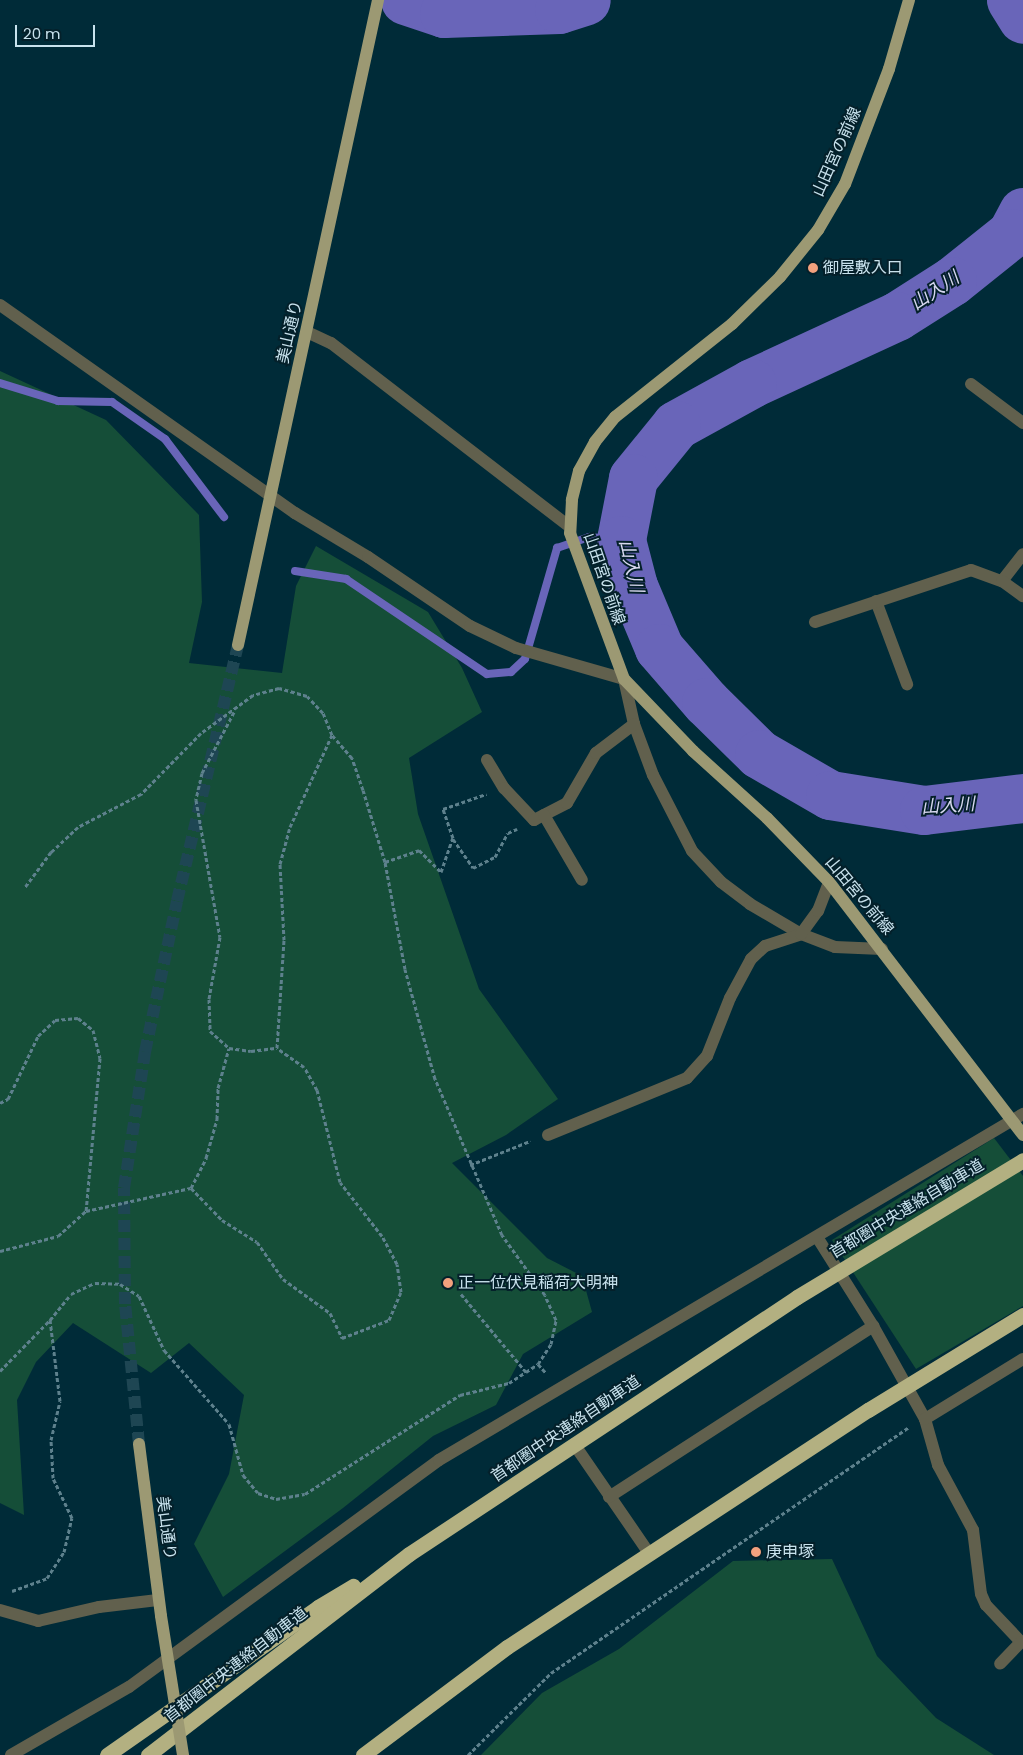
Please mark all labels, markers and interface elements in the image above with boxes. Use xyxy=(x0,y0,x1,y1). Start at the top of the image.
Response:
scale bar xyxy=(18,15,98,47)
text: 20 m xyxy=(23,23,61,44)
street label: 山田宮の前線 xyxy=(809,104,865,200)
place label: 御屋敷入口 xyxy=(823,258,903,278)
marker: 御屋敷入口 xyxy=(807,262,819,274)
water label: 山入川 xyxy=(907,267,963,315)
street label: 美山通り xyxy=(273,299,307,365)
street label: 山田宮の前線 xyxy=(579,530,629,628)
water label: 山入川 xyxy=(614,537,648,595)
water label: 山入川 xyxy=(920,793,976,819)
street label: 山田宮の前線 xyxy=(821,853,897,939)
street label: 首都圏中央連絡自動車道 xyxy=(827,1155,987,1263)
place label: 正一位伏見稲荷大明神 xyxy=(458,1273,618,1293)
marker: 正一位伏見稲荷大明神 xyxy=(442,1277,454,1289)
street label: 首都圏中央連絡自動車道 xyxy=(488,1372,644,1486)
street label: 美山通り xyxy=(153,1495,179,1561)
place label: 庚申塚 xyxy=(766,1542,814,1562)
marker: 庚申塚 xyxy=(750,1546,762,1558)
street label: 首都圏中央連絡自動車道 xyxy=(161,1603,311,1727)

